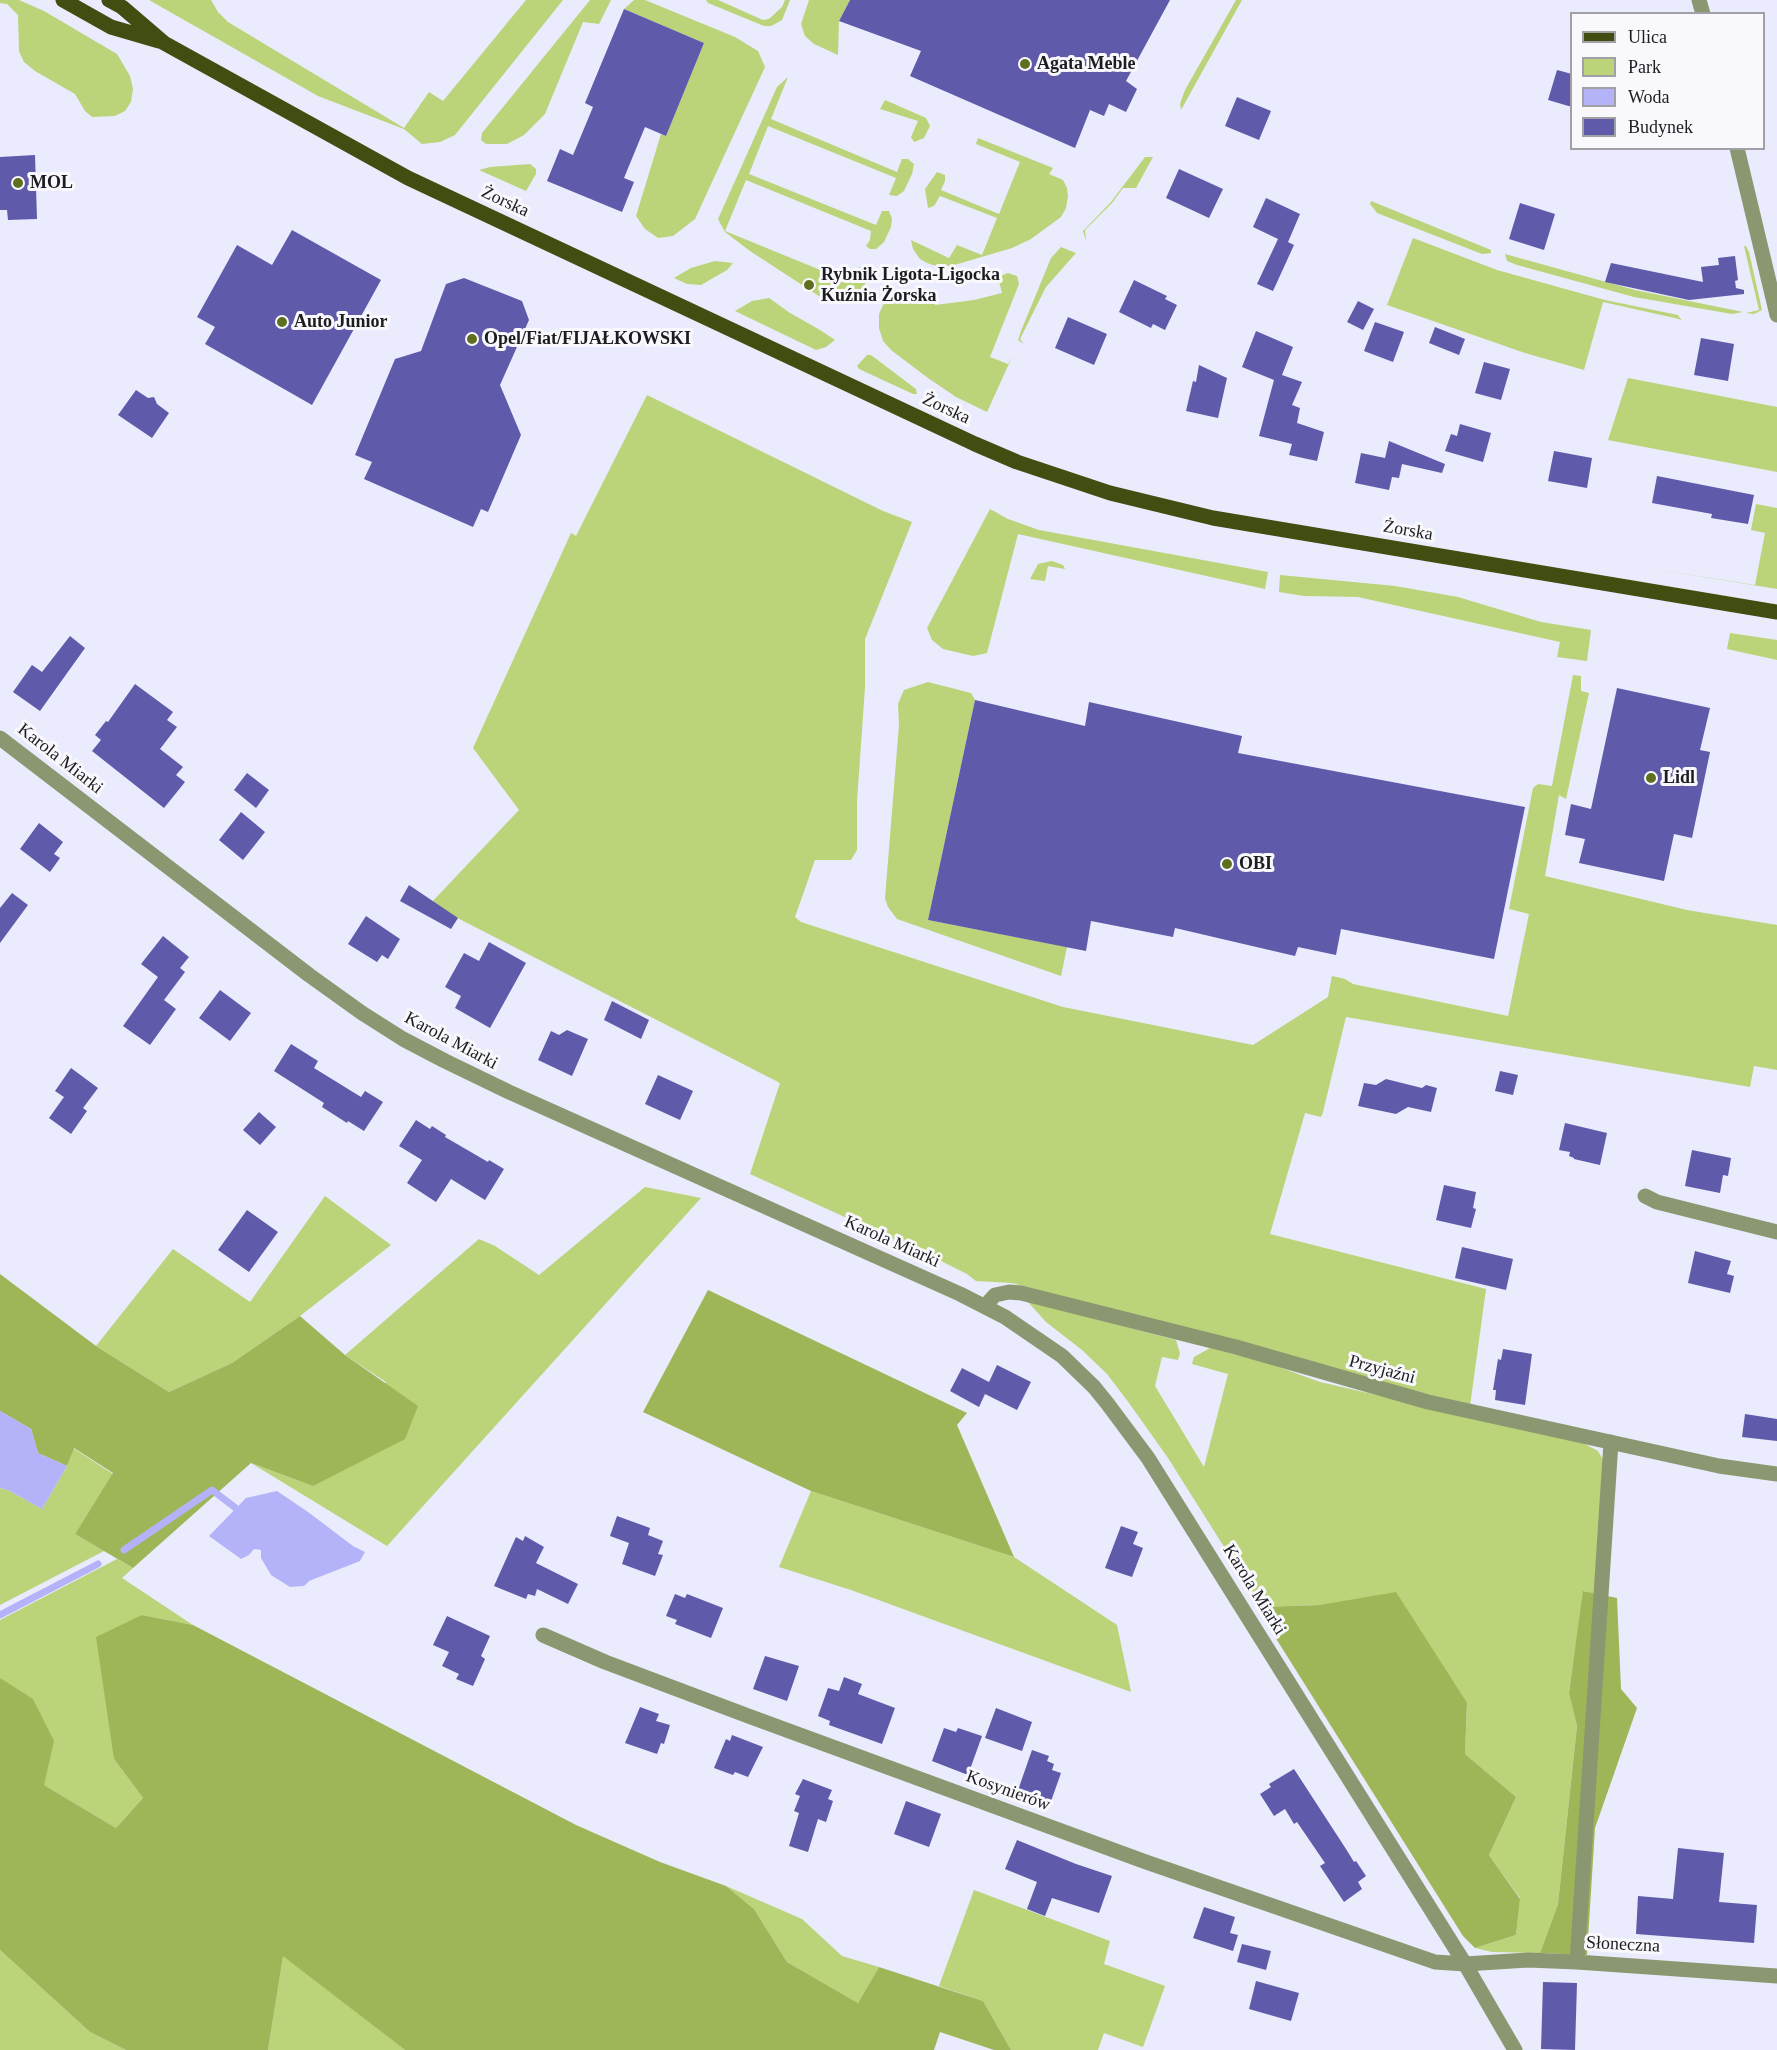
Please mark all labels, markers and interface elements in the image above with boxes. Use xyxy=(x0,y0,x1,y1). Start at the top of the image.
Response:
legend xyxy=(1570,12,1765,150)
text: Ulica xyxy=(1628,27,1667,47)
place label: Agata Meble xyxy=(1037,53,1135,75)
marker: Agata Meble xyxy=(1018,57,1032,71)
text: Park xyxy=(1628,57,1661,77)
text: Woda xyxy=(1628,87,1670,107)
text: Budynek xyxy=(1628,117,1693,137)
place label: MOL xyxy=(30,172,73,194)
marker: MOL xyxy=(11,176,25,190)
street label: Żorska xyxy=(478,182,532,222)
place label: Rybnik Ligota-Ligocka Kuźnia Żorska xyxy=(821,264,1000,306)
marker: Rybnik Ligota-Ligocka Kuźnia Żorska xyxy=(802,278,816,292)
place label: Auto Junior xyxy=(294,311,388,333)
marker: Auto Junior xyxy=(275,315,289,329)
place label: Opel/Fiat/FIJAŁKOWSKI xyxy=(484,328,691,350)
marker: Opel/Fiat/FIJAŁKOWSKI xyxy=(465,332,479,346)
street label: Żorska xyxy=(919,389,973,429)
street label: Żorska xyxy=(1382,516,1434,546)
street label: Karola Miarki xyxy=(13,719,107,799)
place label: Lidl xyxy=(1663,767,1695,789)
marker: Lidl xyxy=(1644,771,1658,785)
place label: OBI xyxy=(1239,853,1272,875)
marker: OBI xyxy=(1220,857,1234,871)
street label: Karola Miarki xyxy=(401,1007,501,1075)
street label: Karola Miarki xyxy=(841,1211,943,1273)
street label: Przyjaźni xyxy=(1346,1351,1418,1389)
street label: Karola Miarki xyxy=(1218,1541,1290,1639)
street label: Kosynierów xyxy=(963,1766,1053,1816)
street label: Słoneczna xyxy=(1586,1932,1660,1958)

